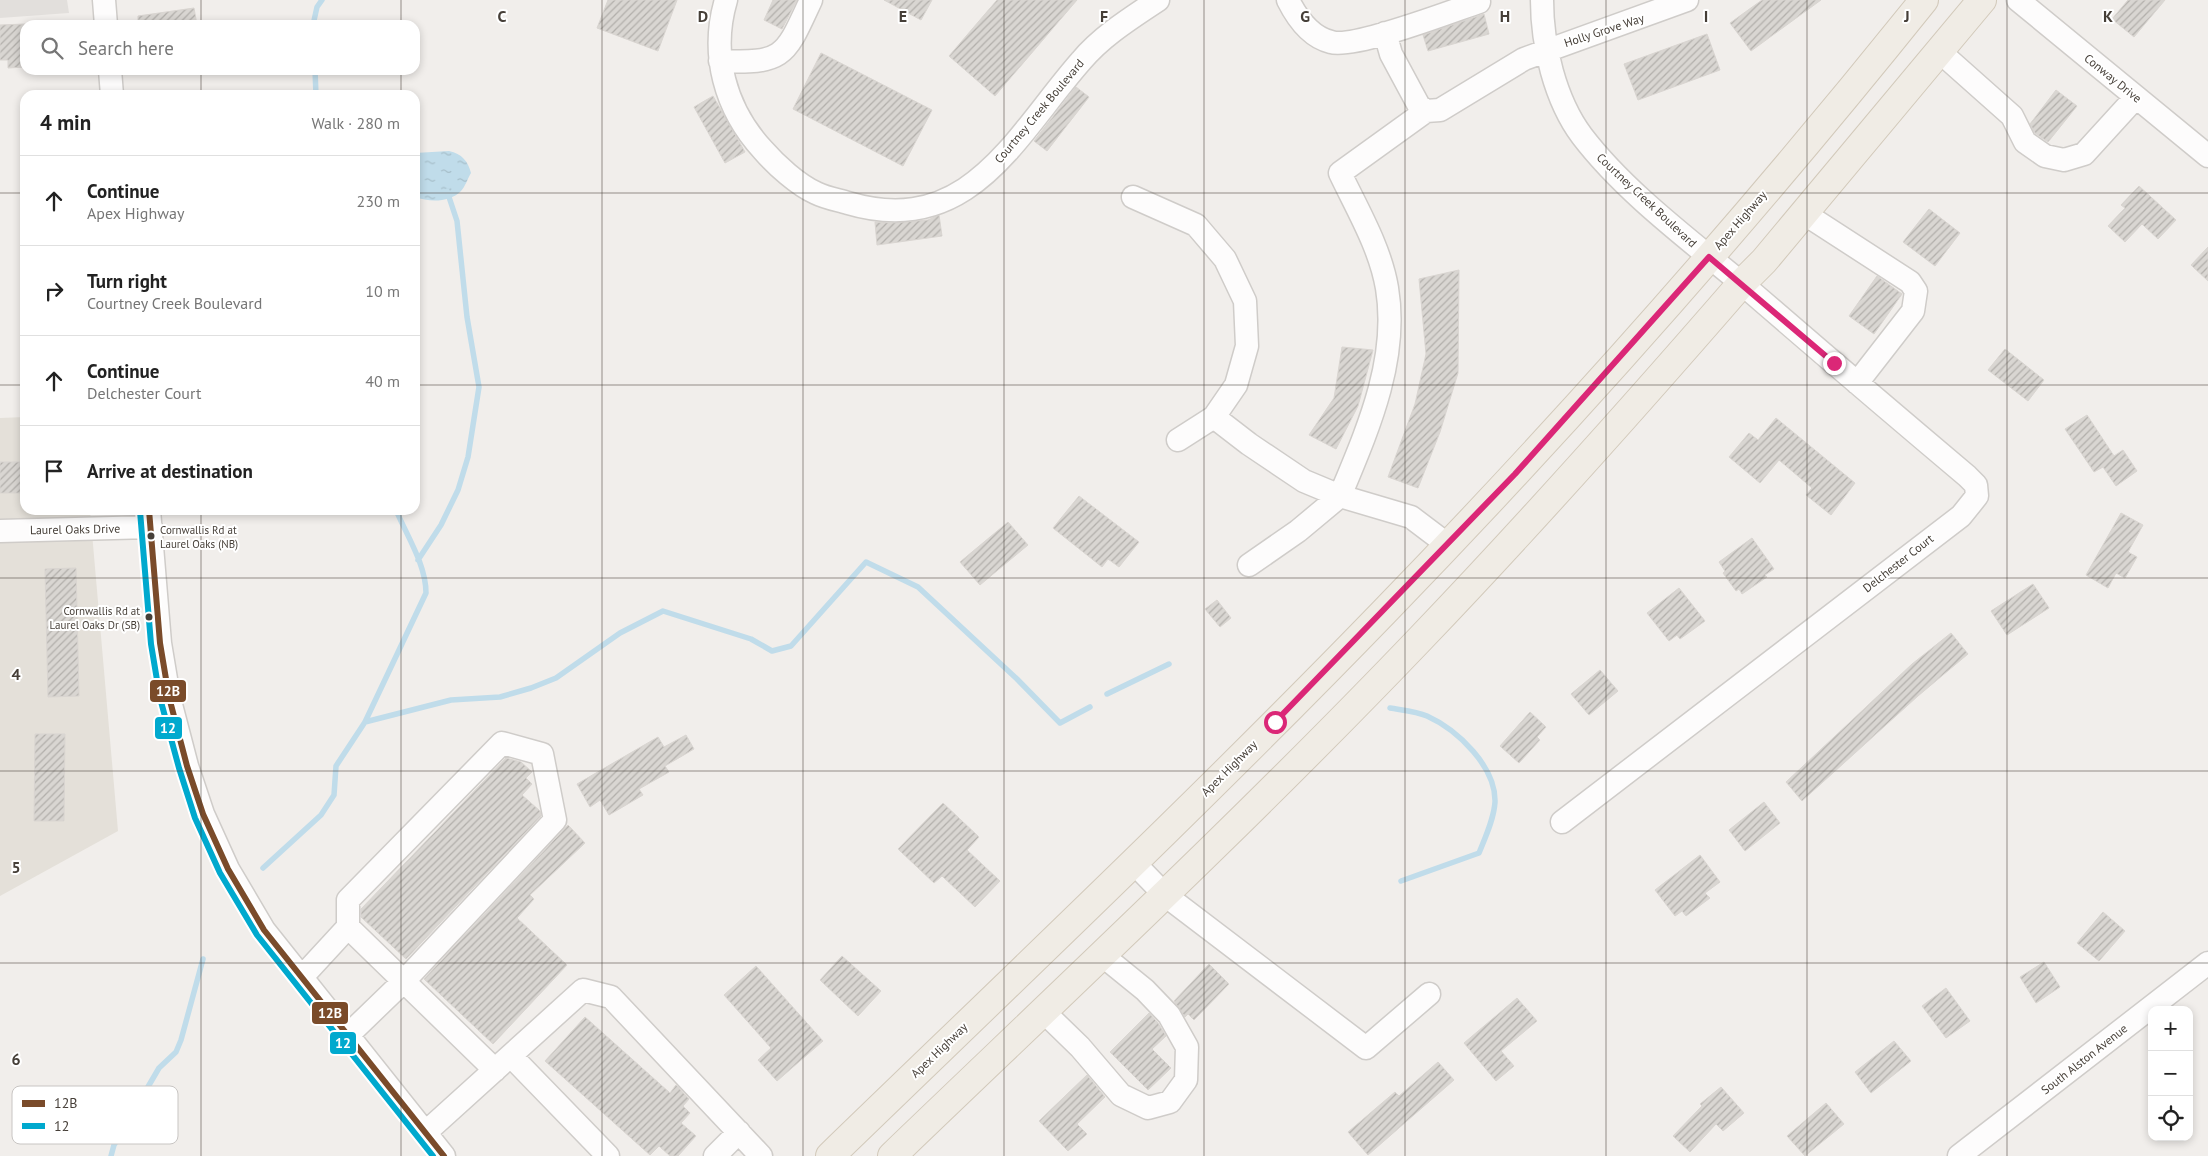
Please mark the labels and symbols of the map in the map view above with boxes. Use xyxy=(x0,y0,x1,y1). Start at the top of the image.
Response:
text: C xyxy=(498,6,507,26)
text: D xyxy=(698,6,708,26)
text: E xyxy=(899,6,907,26)
text: F xyxy=(1100,6,1108,26)
text: G xyxy=(1300,6,1310,26)
text: H xyxy=(1500,6,1510,26)
text: I xyxy=(1704,6,1708,26)
text: J xyxy=(1903,6,1910,26)
text: K xyxy=(2103,6,2113,26)
street label: Holly Grove Way xyxy=(1562,10,1646,50)
street label: Conway Drive xyxy=(2081,50,2145,106)
street label: Courtney Creek Boulevard xyxy=(991,56,1087,166)
street label: Courtney Creek Boulevard xyxy=(1594,150,1700,250)
street label: Apex Highway xyxy=(1710,187,1770,252)
route end xyxy=(1823,352,1846,375)
street label: Laurel Oaks Drive xyxy=(30,521,120,537)
place label: Cornwallis Rd at Laurel Oaks (NB) xyxy=(160,523,238,551)
marker: Cornwallis Rd at Laurel Oaks (NB) xyxy=(146,531,156,541)
street label: Delchester Court xyxy=(1860,531,1936,595)
place label: Cornwallis Rd at Laurel Oaks Dr (SB) xyxy=(50,604,140,632)
marker: Cornwallis Rd at Laurel Oaks Dr (SB) xyxy=(144,612,154,622)
text: 4 xyxy=(11,664,21,684)
line badge: 12B xyxy=(149,679,187,703)
text: 12B xyxy=(156,682,180,700)
route start xyxy=(1264,711,1287,734)
line badge: 12 xyxy=(154,716,183,740)
text: 12 xyxy=(160,719,176,737)
street label: Apex Highway xyxy=(1198,737,1260,799)
text: 5 xyxy=(11,857,21,877)
line badge: 12B xyxy=(311,1001,349,1025)
text: 12B xyxy=(318,1004,342,1022)
street label: Apex Highway xyxy=(908,1019,971,1081)
street label: South Alston Avenue xyxy=(2038,1021,2130,1097)
line badge: 12 xyxy=(329,1031,357,1055)
text: 12 xyxy=(335,1034,351,1052)
text: 6 xyxy=(11,1049,21,1069)
legend xyxy=(12,1086,178,1144)
text: 12B xyxy=(54,1094,77,1112)
text: 12 xyxy=(54,1117,69,1135)

